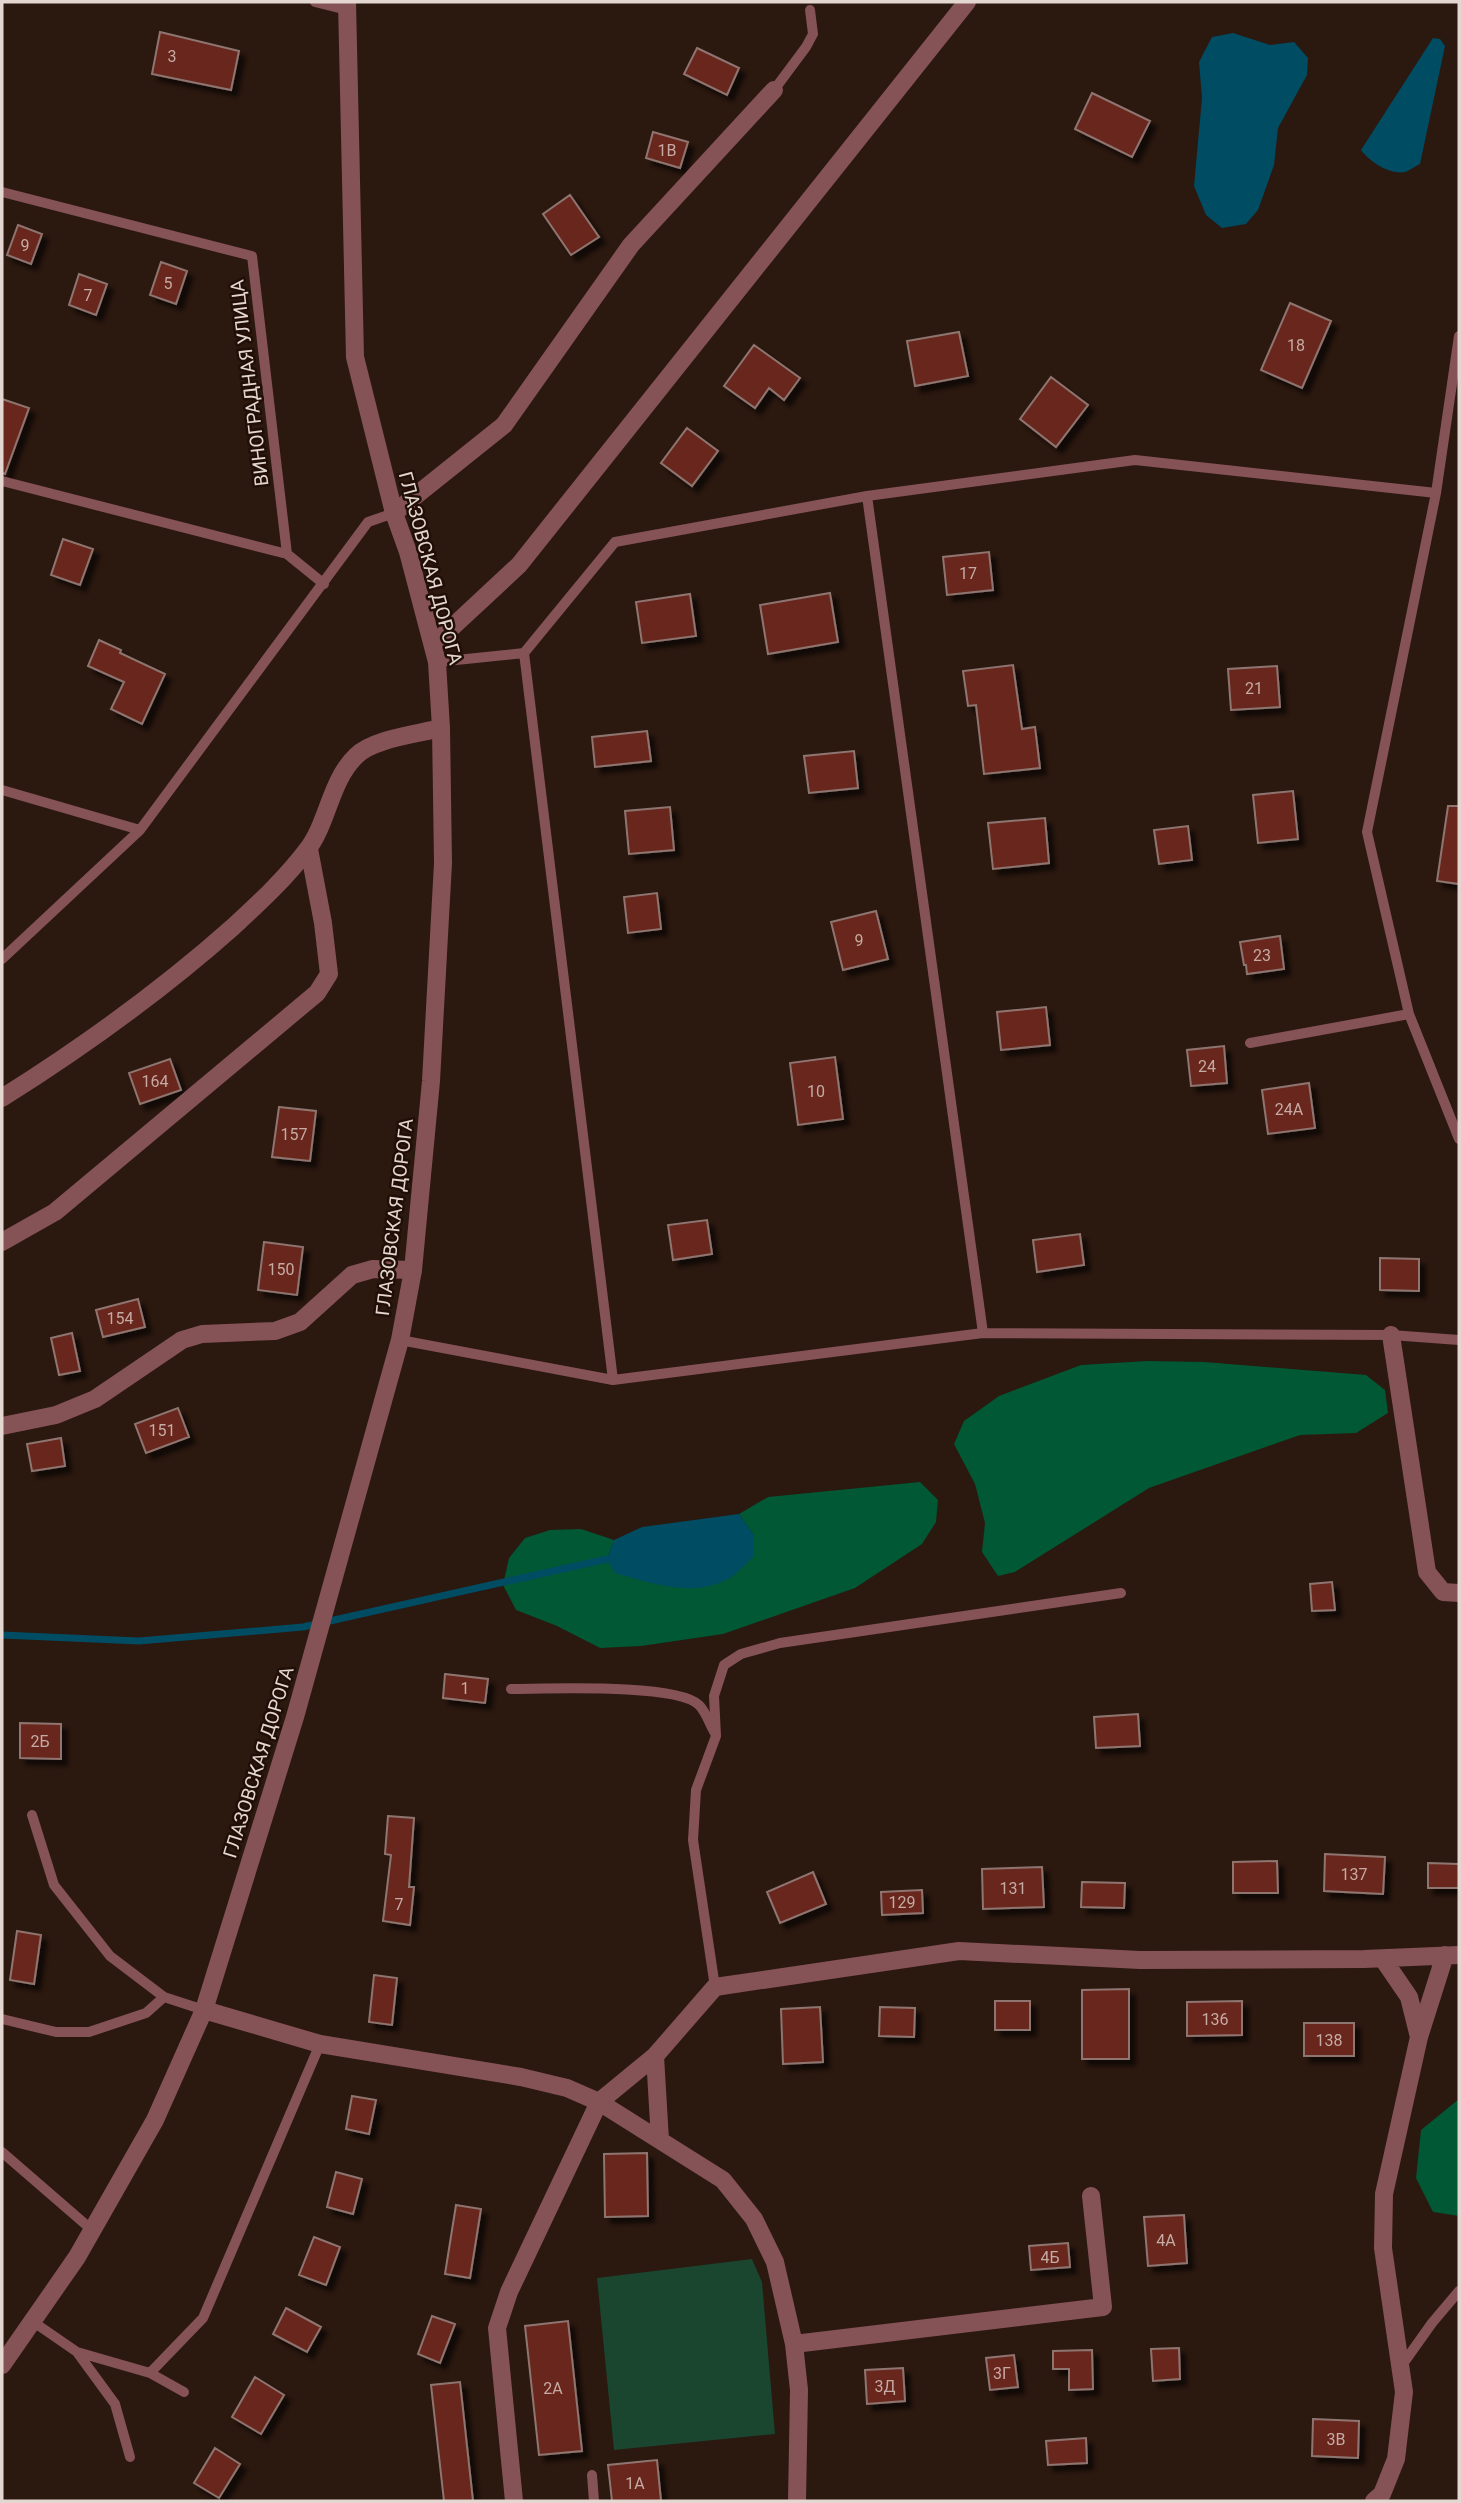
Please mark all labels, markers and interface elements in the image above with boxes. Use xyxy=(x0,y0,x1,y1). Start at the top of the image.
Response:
house number: 3 xyxy=(168,47,177,66)
house number: 1В xyxy=(658,141,677,160)
house number: 9 xyxy=(21,236,30,255)
house number: 5 xyxy=(164,274,173,293)
street label: ВИНОГРАДНАЯ УЛИЦА xyxy=(225,278,274,488)
house number: 7 xyxy=(84,286,93,305)
house number: 18 xyxy=(1287,336,1305,355)
street label: ГЛАЗОВСКАЯ ДОРОГА xyxy=(394,469,468,668)
house number: 17 xyxy=(959,564,977,583)
house number: 21 xyxy=(1245,679,1263,698)
house number: 9 xyxy=(855,931,864,950)
house number: 23 xyxy=(1253,946,1271,965)
house number: 24 xyxy=(1198,1057,1216,1076)
house number: 164 xyxy=(142,1072,168,1091)
house number: 10 xyxy=(807,1082,825,1101)
house number: 24А xyxy=(1275,1100,1304,1119)
street label: ГЛАЗОВСКАЯ ДОРОГА xyxy=(371,1116,418,1317)
house number: 157 xyxy=(281,1125,307,1144)
house number: 150 xyxy=(268,1260,294,1279)
house number: 154 xyxy=(107,1309,133,1328)
house number: 151 xyxy=(149,1421,175,1440)
street label: ГЛАЗОВСКАЯ ДОРОГА xyxy=(218,1663,299,1861)
house number: 1 xyxy=(461,1679,470,1698)
house number: 2Б xyxy=(30,1732,50,1751)
house number: 137 xyxy=(1341,1865,1367,1884)
house number: 131 xyxy=(1000,1879,1026,1898)
house number: 129 xyxy=(889,1893,915,1912)
house number: 7 xyxy=(395,1895,404,1914)
house number: 136 xyxy=(1202,2010,1228,2029)
house number: 138 xyxy=(1316,2031,1342,2050)
house number: 4А xyxy=(1156,2231,1176,2250)
house number: 4Б xyxy=(1040,2248,1060,2267)
house number: 3Г xyxy=(993,2364,1011,2383)
house number: 3Д xyxy=(874,2377,896,2396)
house number: 2А xyxy=(543,2379,563,2398)
house number: 3В xyxy=(1327,2430,1346,2449)
house number: 1А xyxy=(625,2474,645,2493)

